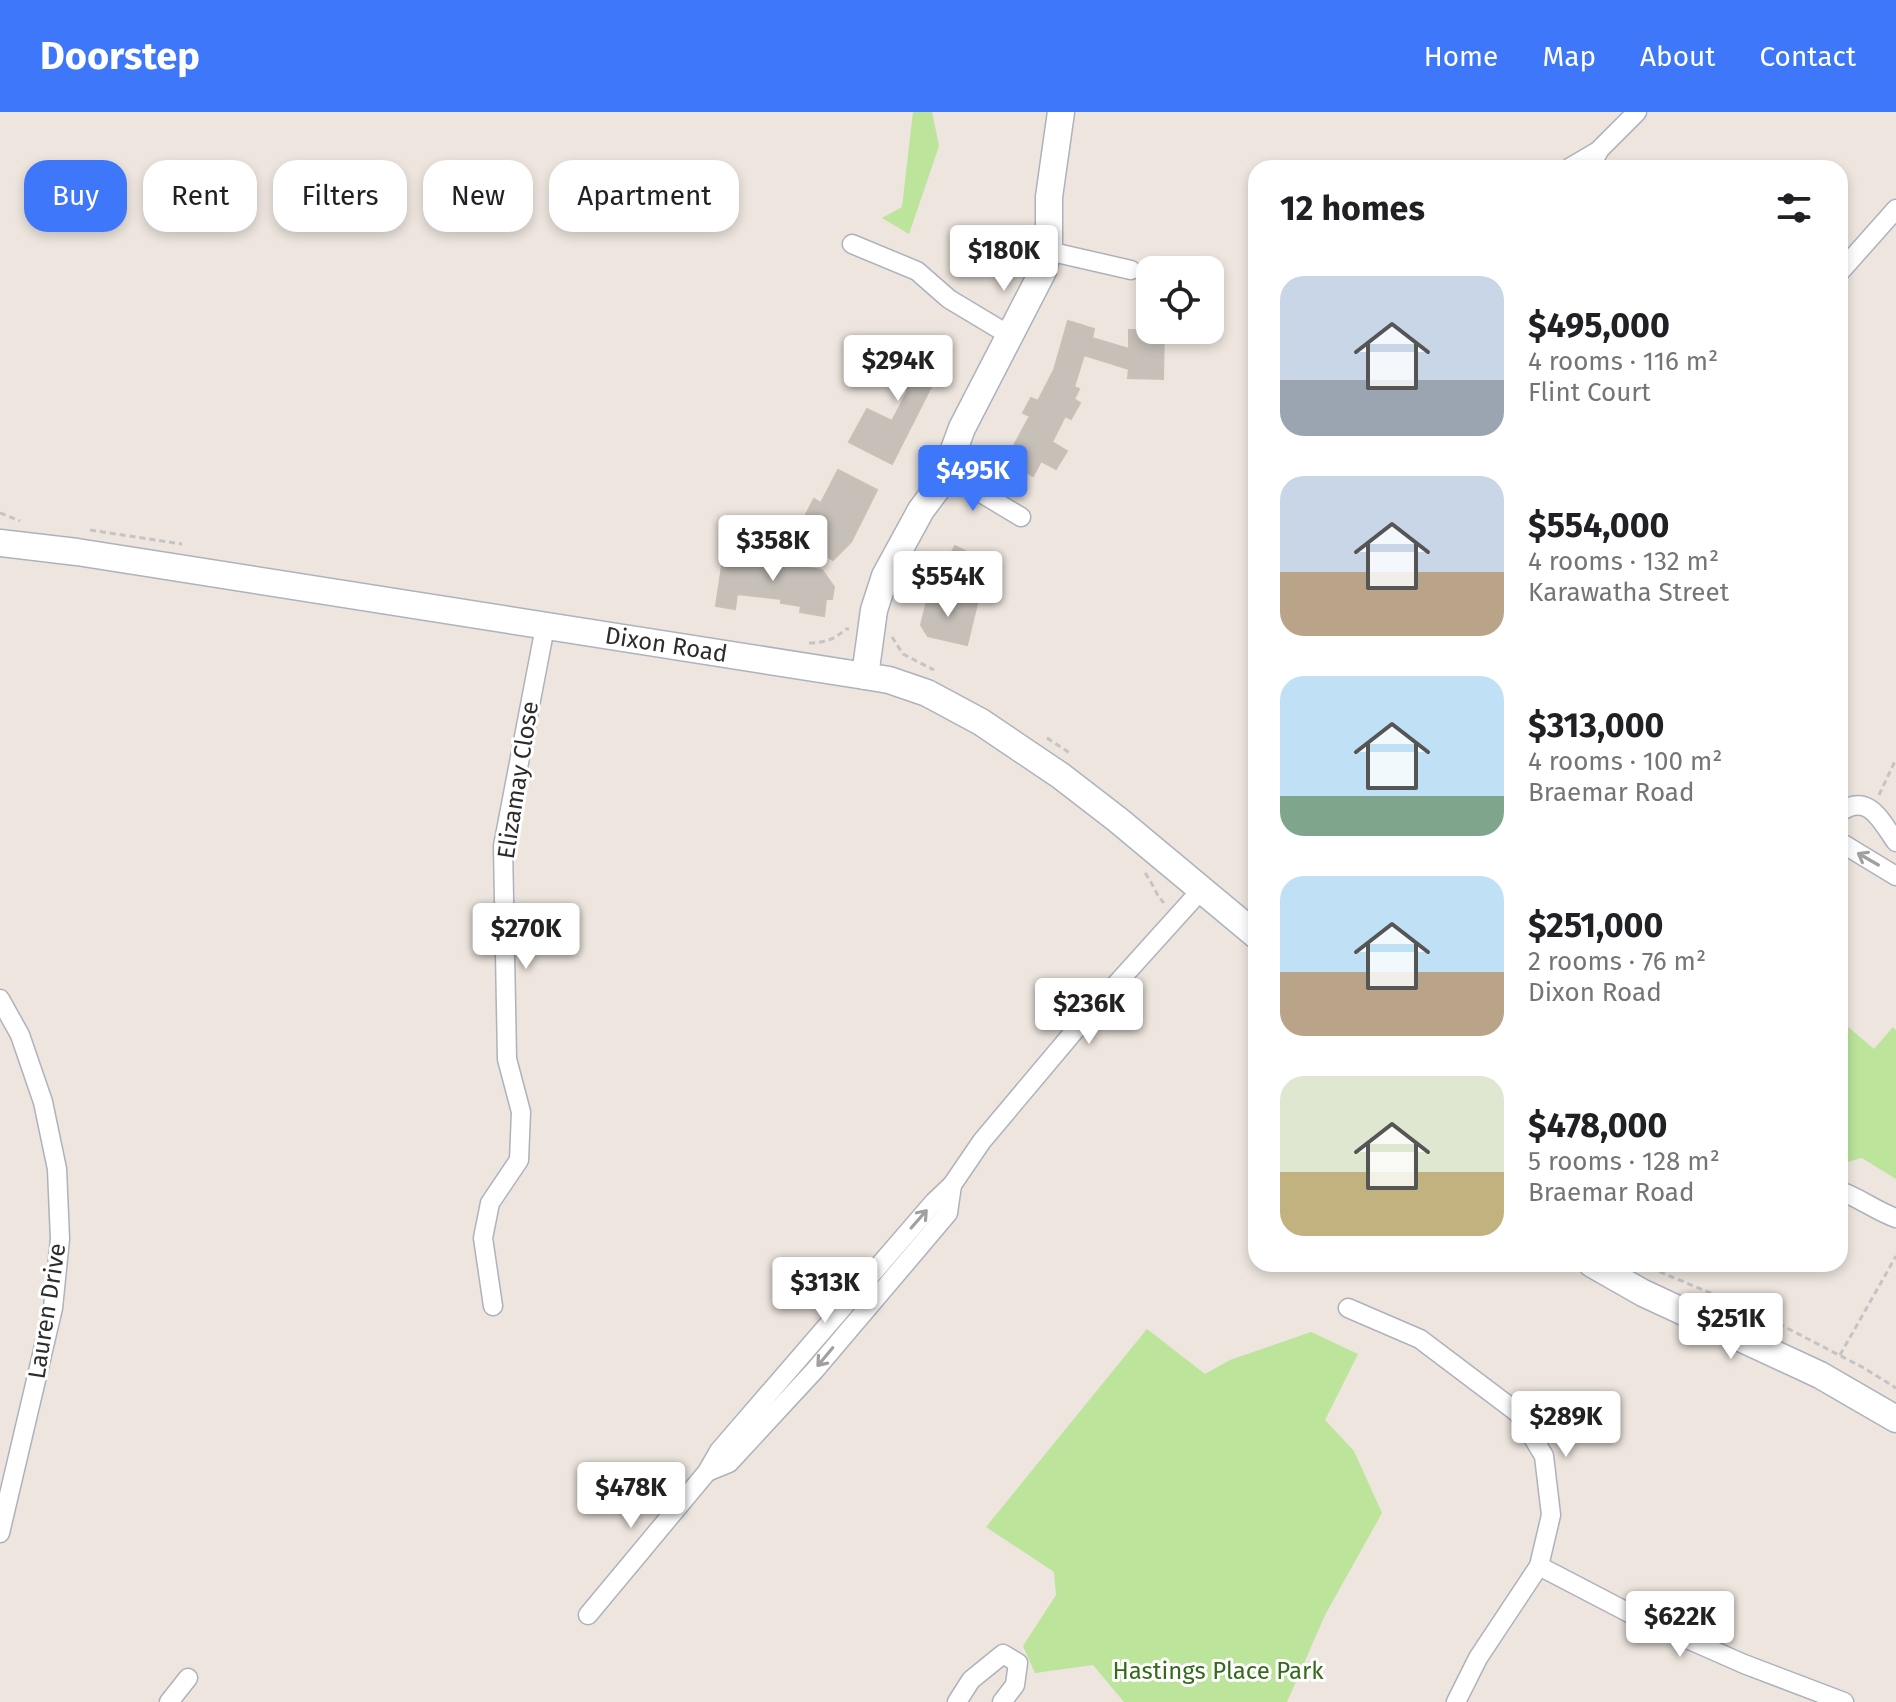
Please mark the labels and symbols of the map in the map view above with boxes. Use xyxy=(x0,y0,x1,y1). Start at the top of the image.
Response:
pin: $180K xyxy=(948,225,1060,293)
pin: $294K xyxy=(842,335,954,403)
pin: $495K xyxy=(917,445,1029,513)
pin: $358K xyxy=(717,515,829,583)
pin: $554K xyxy=(892,551,1004,619)
street label: Dixon Road xyxy=(603,621,729,668)
street label: Elizamay Close xyxy=(492,699,544,861)
one-way arrow xyxy=(1857,851,1880,867)
pin: $270K xyxy=(470,903,582,971)
pin: $236K xyxy=(1033,978,1145,1046)
one-way arrow xyxy=(910,1210,928,1230)
street label: Lauren Drive xyxy=(22,1241,72,1381)
pin: $313K xyxy=(769,1257,881,1325)
pin: $251K xyxy=(1675,1293,1787,1361)
one-way arrow xyxy=(816,1347,834,1367)
pin: $289K xyxy=(1510,1391,1622,1459)
pin: $478K xyxy=(575,1462,687,1530)
pin: $622K xyxy=(1624,1591,1736,1659)
park label: Hastings Place Park xyxy=(1112,1657,1324,1685)

